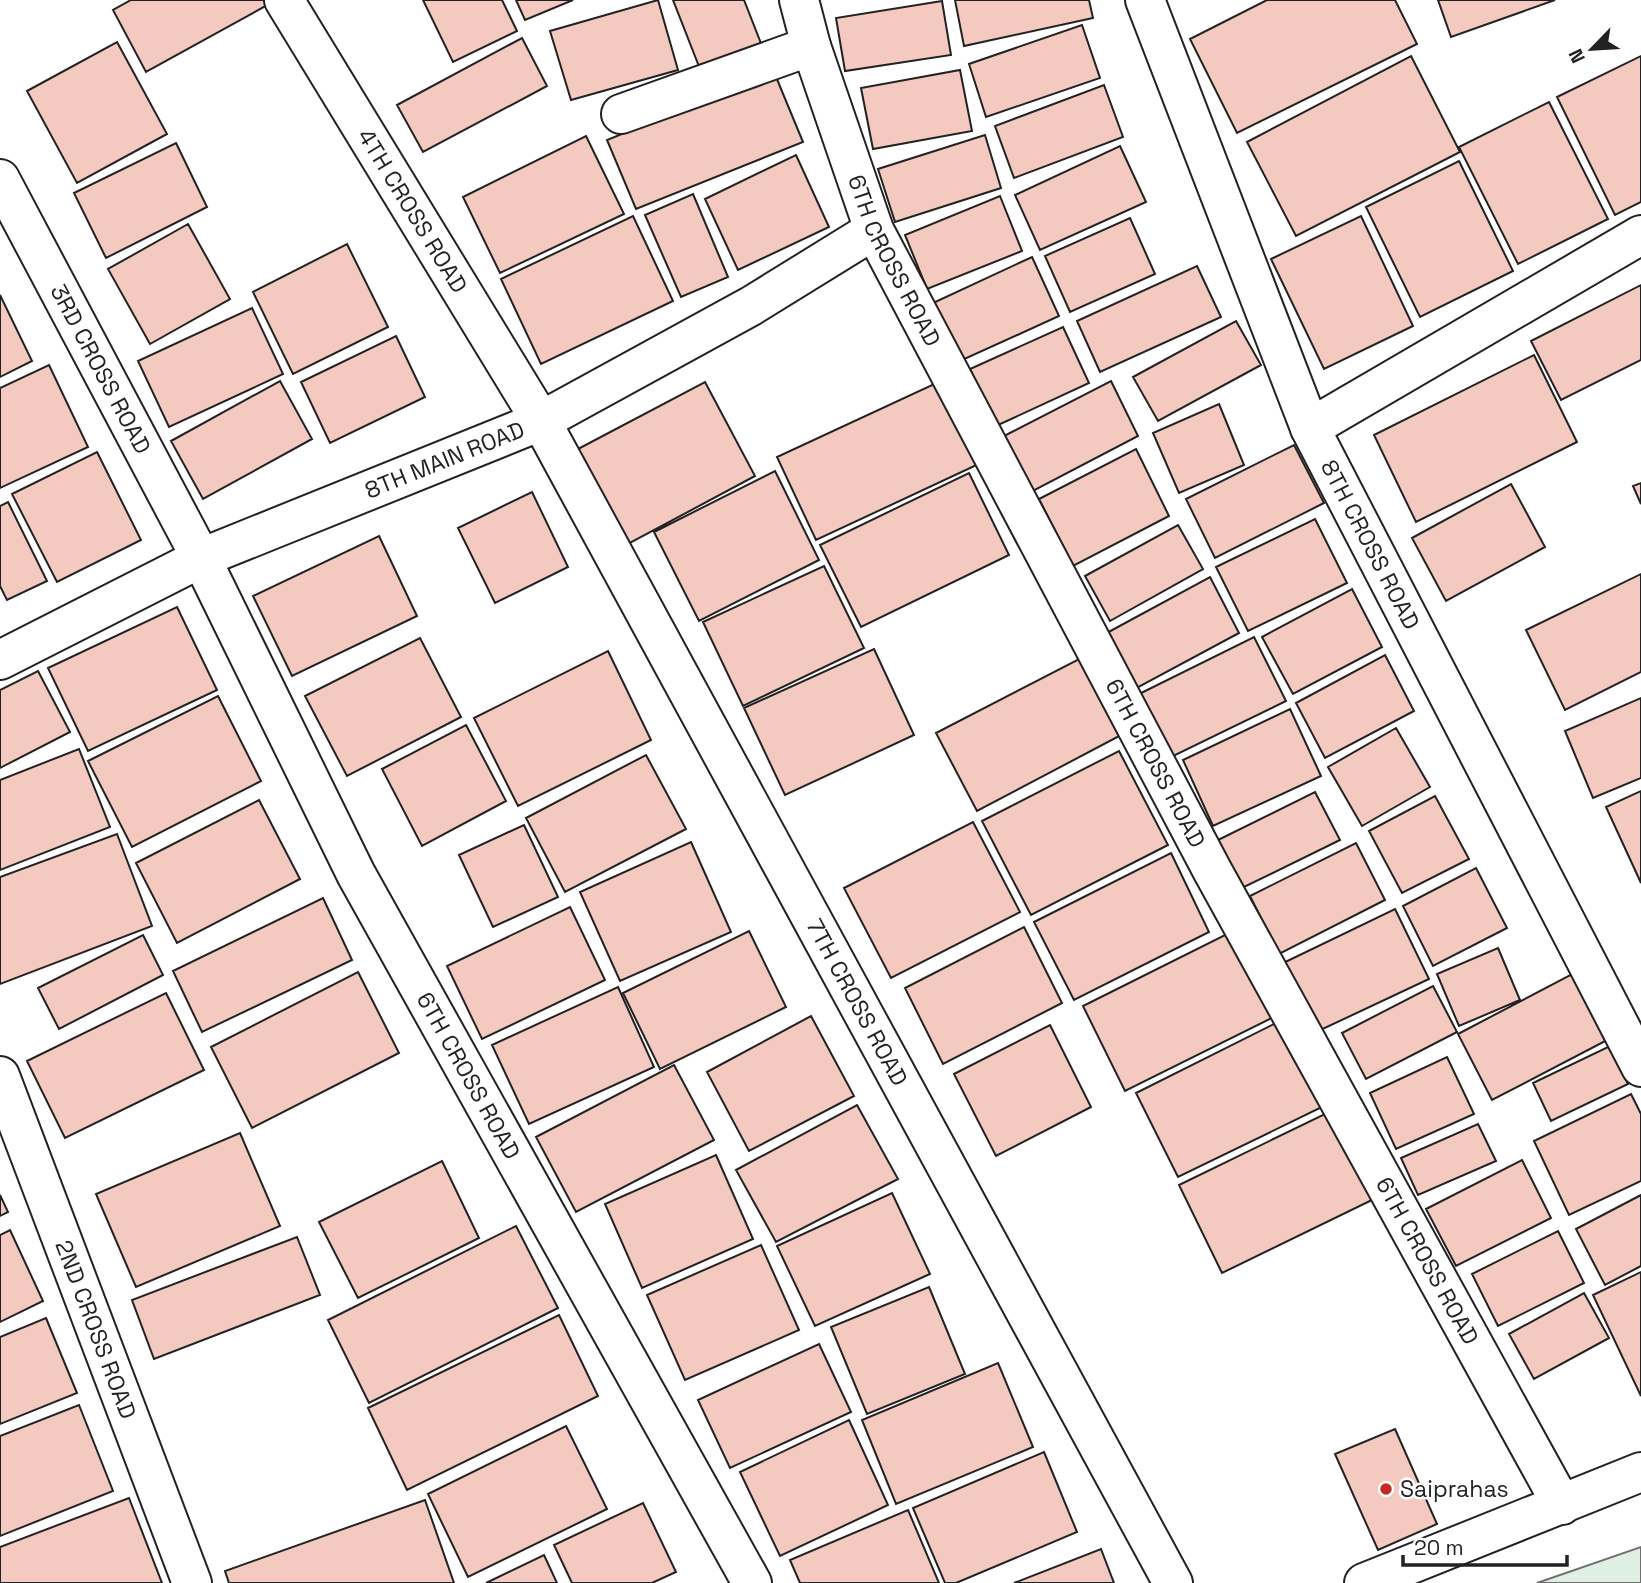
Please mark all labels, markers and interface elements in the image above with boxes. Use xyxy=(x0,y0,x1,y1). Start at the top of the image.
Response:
north arrow xyxy=(1557,14,1627,84)
text: N xyxy=(1563,45,1591,67)
street label: 4TH CROSS ROAD xyxy=(351,123,474,299)
street label: 6TH CROSS ROAD xyxy=(841,171,948,351)
street label: 3RD CROSS ROAD xyxy=(43,279,158,459)
street label: 8TH MAIN ROAD xyxy=(360,414,529,505)
street label: 8TH CROSS ROAD xyxy=(1314,455,1427,635)
street label: 6TH CROSS ROAD xyxy=(1099,674,1212,853)
street label: 7TH CROSS ROAD xyxy=(800,914,915,1091)
street label: 6TH CROSS ROAD xyxy=(410,987,527,1165)
street label: 6TH CROSS ROAD xyxy=(1369,1172,1486,1350)
street label: 2ND CROSS ROAD xyxy=(49,1236,143,1423)
place label: Saiprahas xyxy=(1400,1474,1509,1504)
marker: Saiprahas xyxy=(1378,1481,1394,1497)
scale bar xyxy=(1403,1524,1568,1568)
text: 20 m xyxy=(1414,1534,1464,1561)

